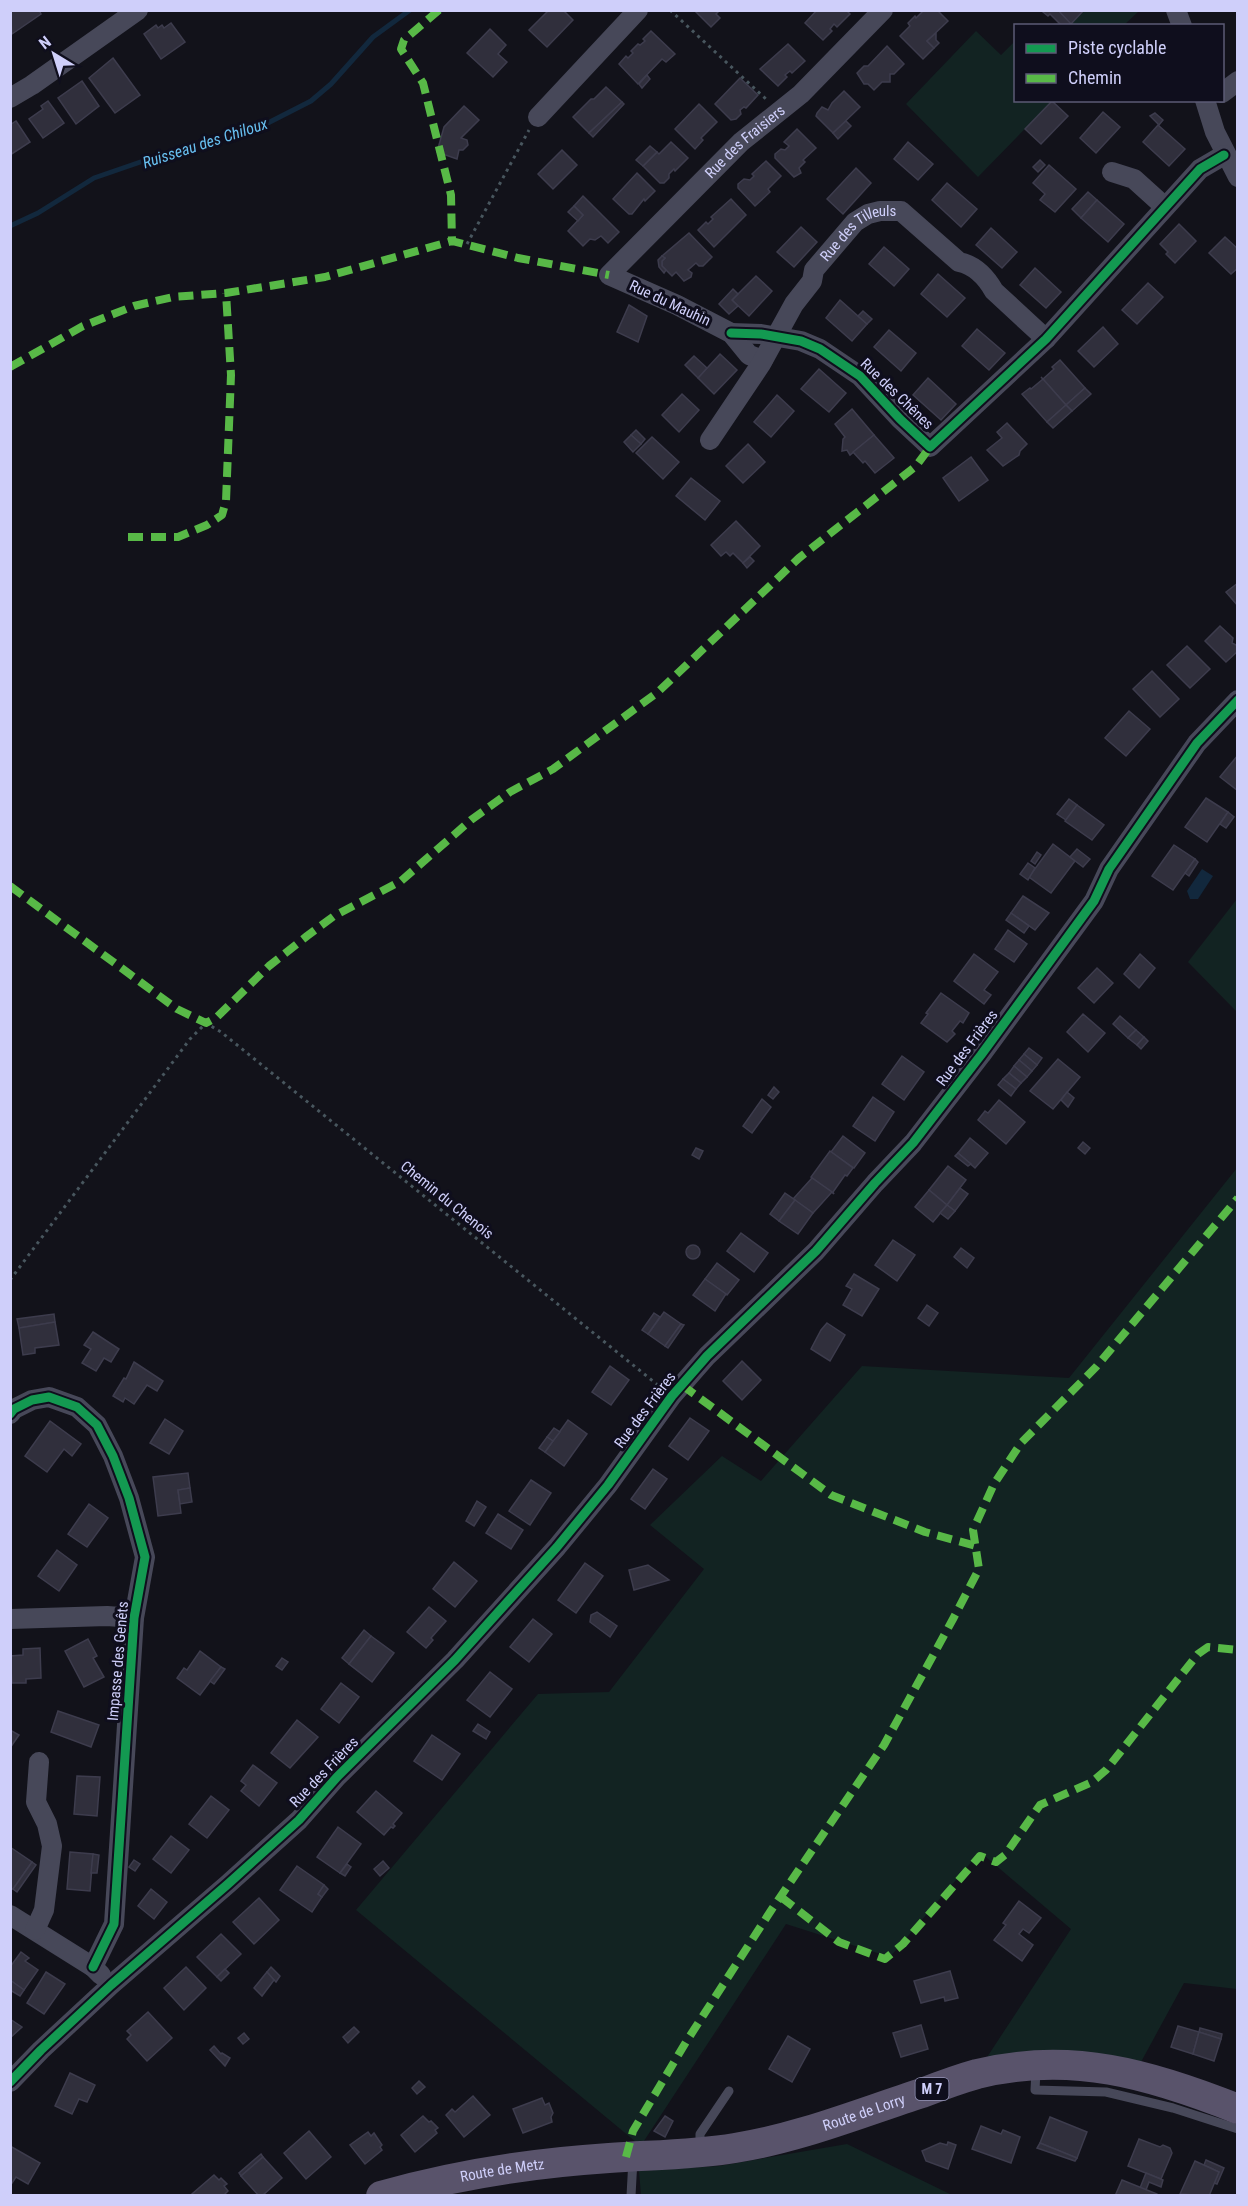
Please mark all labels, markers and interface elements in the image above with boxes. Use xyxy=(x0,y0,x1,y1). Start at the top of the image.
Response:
north arrow xyxy=(24,24,84,84)
legend xyxy=(1014,24,1224,102)
text: N xyxy=(35,32,55,53)
text: Piste cyclable xyxy=(1068,37,1166,58)
text: Chemin xyxy=(1068,67,1122,88)
street label: Rue des Fraisiers xyxy=(701,101,789,182)
water label: Ruisseau des Chiloux xyxy=(140,114,270,172)
street label: Rue des Tilleuls xyxy=(816,202,896,265)
street label: Rue du Mauhin xyxy=(627,276,713,330)
street label: Rue des Chênes xyxy=(857,355,937,433)
street label: Rue des Frières xyxy=(932,1006,1002,1090)
street label: Chemin du Chenois xyxy=(397,1157,497,1243)
street label: Rue des Frières xyxy=(610,1368,680,1452)
street label: Impasse des Genêts xyxy=(104,1600,132,1722)
street label: Rue des Frières xyxy=(286,1733,362,1811)
road number: M 7 xyxy=(916,2078,948,2100)
street label: Route de Lorry xyxy=(821,2090,908,2135)
street label: Route de Metz xyxy=(459,2155,545,2186)

